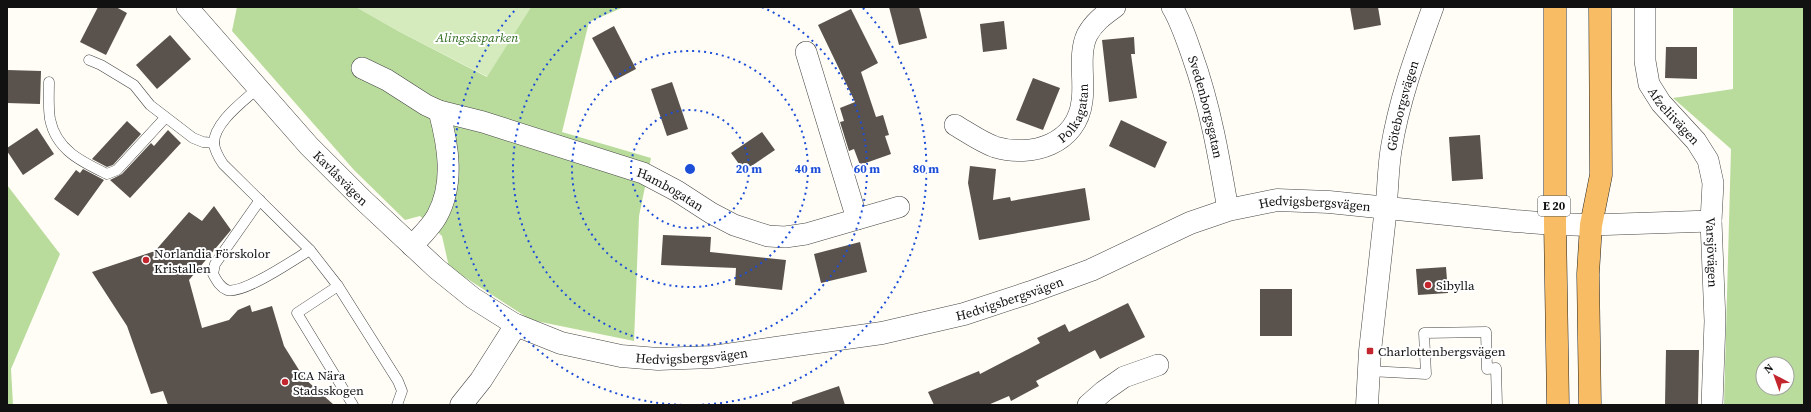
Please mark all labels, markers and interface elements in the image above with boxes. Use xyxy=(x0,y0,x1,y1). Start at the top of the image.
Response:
park label: Alingsåsparken xyxy=(435,29,519,46)
street label: Svedenborgsgatan xyxy=(1184,53,1227,160)
street label: Göteborgsvägen xyxy=(1382,58,1422,152)
street label: Polkagatan xyxy=(1054,84,1091,146)
street label: Afzeliivägen xyxy=(1645,84,1704,148)
street label: Kavlåsvägen xyxy=(310,147,372,209)
text: 20 m xyxy=(736,161,762,177)
text: 40 m xyxy=(795,161,821,177)
text: 60 m xyxy=(854,161,880,177)
text: 80 m xyxy=(913,161,939,177)
centre of rings xyxy=(683,162,697,176)
street label: Hambogatan xyxy=(635,163,707,215)
street label: Hedvigsbergsvägen xyxy=(1257,191,1372,215)
road number: E 20 xyxy=(1538,196,1570,216)
street label: Varsjövägen xyxy=(1702,217,1722,288)
place label: Norlandia Förskolor Kristallen xyxy=(154,245,271,277)
marker: Norlandia Förskolor Kristallen xyxy=(141,255,151,265)
street label: Hedvigsbergsvägen xyxy=(954,272,1066,324)
place label: Sibylla xyxy=(1436,277,1475,294)
marker: Sibylla xyxy=(1423,280,1433,290)
place label: Charlottenbergsvägen xyxy=(1378,343,1506,360)
street label: Hedvigsbergsvägen xyxy=(635,344,749,368)
marker: Charlottenbergsvägen xyxy=(1365,346,1375,356)
north arrow xyxy=(1755,356,1795,396)
text: N xyxy=(1761,361,1777,377)
place label: ICA Nära Stadsskogen xyxy=(293,367,364,399)
marker: ICA Nära Stadsskogen xyxy=(280,377,290,387)

